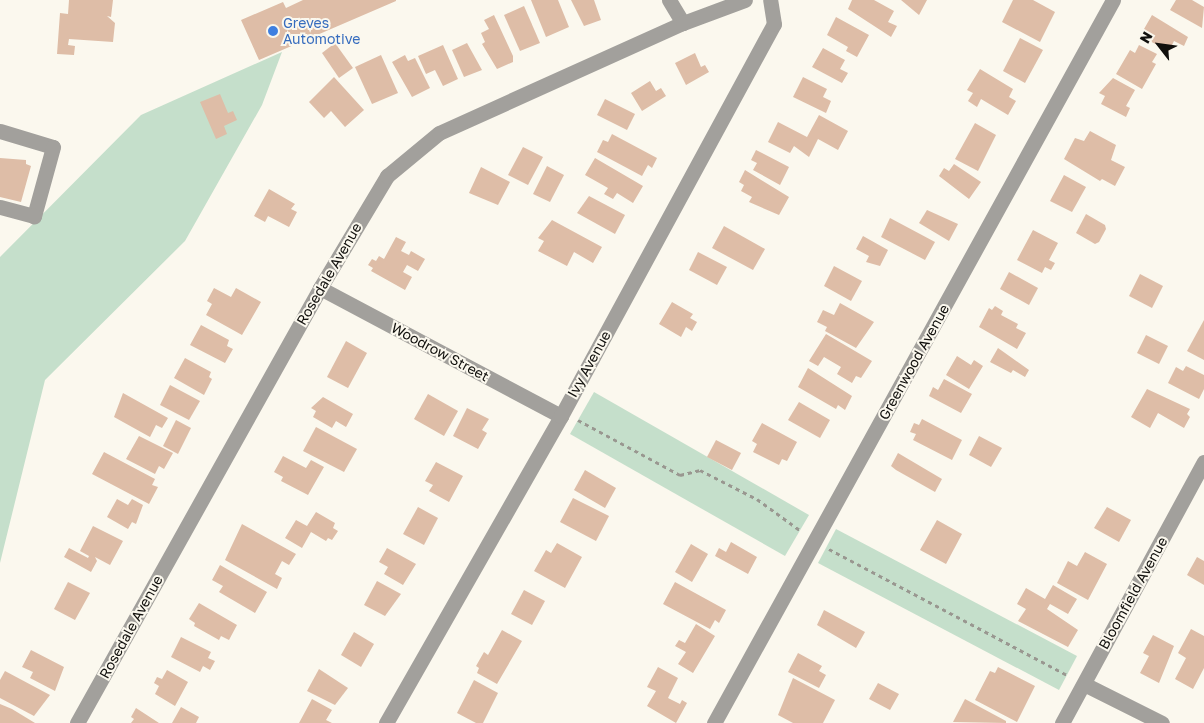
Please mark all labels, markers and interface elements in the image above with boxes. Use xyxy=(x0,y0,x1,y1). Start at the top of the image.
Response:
place label: Greves Automotive xyxy=(283,15,360,48)
north arrow xyxy=(1134,20,1184,70)
marker: Greves Automotive xyxy=(267,25,279,37)
text: N xyxy=(1136,28,1156,46)
street label: Rosedale Avenue xyxy=(293,220,365,328)
street label: Greenwood Avenue xyxy=(875,301,953,423)
street label: Woodrow Street xyxy=(388,319,492,385)
street label: Ivy Avenue xyxy=(564,328,614,400)
street label: Bloomfield Avenue xyxy=(1095,534,1171,652)
street label: Rosedale Avenue xyxy=(96,573,166,681)

